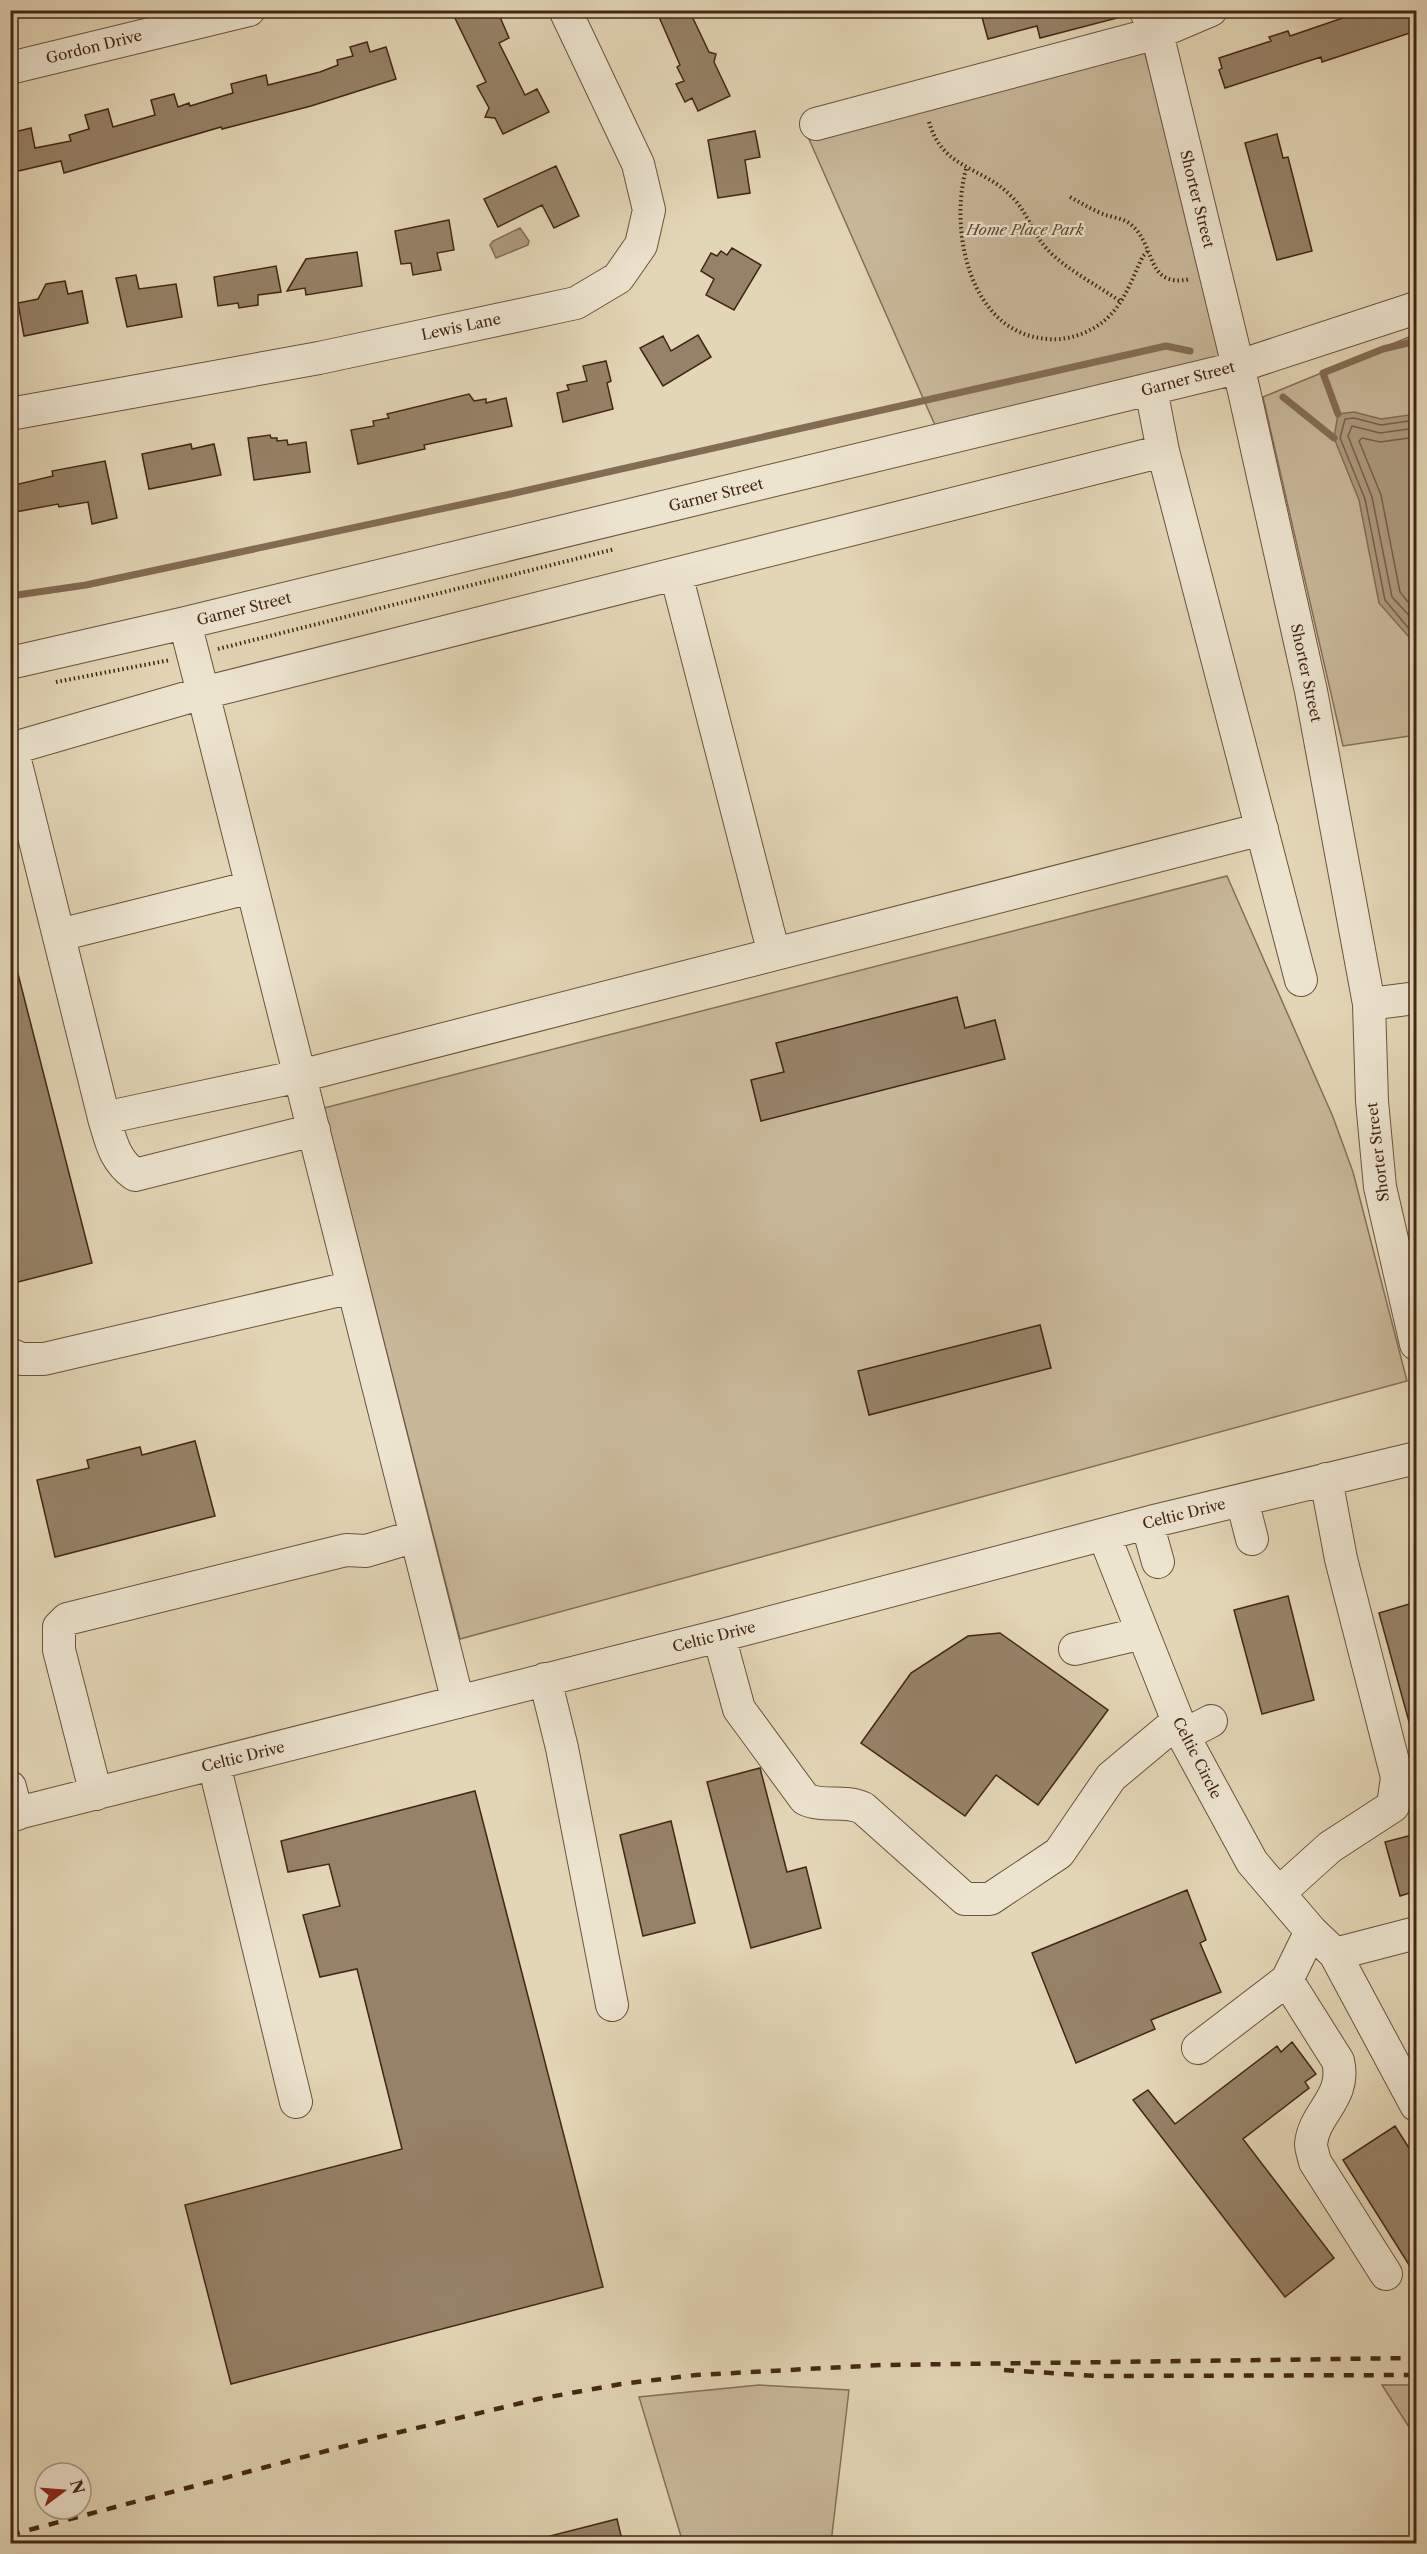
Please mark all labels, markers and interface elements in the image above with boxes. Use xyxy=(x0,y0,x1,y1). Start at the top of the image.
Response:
street label: Gordon Drive xyxy=(44,25,144,68)
street label: Shorter Street xyxy=(1176,148,1219,250)
park label: Home Place Park xyxy=(965,220,1084,239)
street label: Lewis Lane xyxy=(419,309,503,344)
street label: Garner Street xyxy=(1139,357,1238,400)
street label: Garner Street xyxy=(667,473,766,515)
street label: Garner Street xyxy=(195,587,294,629)
street label: Shorter Street xyxy=(1287,622,1326,725)
street label: Shorter Street xyxy=(1362,1101,1393,1203)
street label: Celtic Drive xyxy=(1140,1494,1227,1533)
street label: Celtic Drive xyxy=(670,1617,757,1656)
street label: Celtic Circle xyxy=(1169,1714,1226,1802)
street label: Celtic Drive xyxy=(199,1737,286,1776)
north arrow xyxy=(33,2461,93,2521)
text: N xyxy=(66,2477,89,2496)

